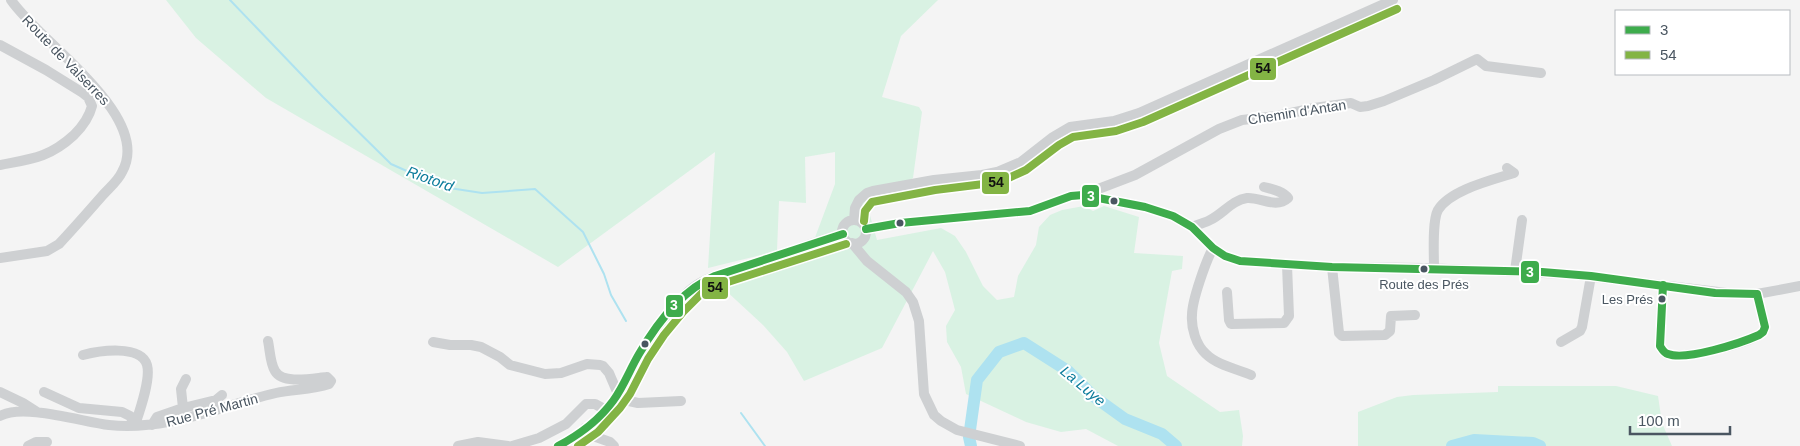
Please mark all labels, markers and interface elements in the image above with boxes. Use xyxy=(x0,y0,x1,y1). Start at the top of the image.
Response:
legend xyxy=(1615,10,1790,75)
street label: Route de Valserres xyxy=(19,12,113,108)
text: 3 xyxy=(1660,21,1668,38)
text: 54 xyxy=(1660,46,1677,63)
line badge: 54 xyxy=(1249,57,1277,81)
text: 54 xyxy=(1255,60,1271,76)
street label: Chemin d'Antan xyxy=(1247,96,1347,128)
water label: Riotord xyxy=(405,162,456,195)
line badge: 54 xyxy=(981,171,1010,195)
text: 54 xyxy=(988,174,1004,190)
line badge: 3 xyxy=(1081,184,1100,208)
text: 3 xyxy=(1087,188,1095,204)
unlabelled marker xyxy=(1109,196,1119,206)
unlabelled marker xyxy=(895,218,905,228)
line badge: 3 xyxy=(1520,260,1540,284)
marker: Route des Prés xyxy=(1419,264,1429,274)
text: 3 xyxy=(1526,264,1534,280)
line badge: 54 xyxy=(701,276,729,300)
place label: Route des Prés xyxy=(1379,277,1469,292)
text: 54 xyxy=(707,279,723,295)
place label: Les Prés xyxy=(1602,292,1653,307)
line badge: 3 xyxy=(665,294,684,318)
marker: Les Prés xyxy=(1657,294,1667,304)
text: 3 xyxy=(670,297,678,313)
unlabelled marker xyxy=(640,339,650,349)
water label: La Luye xyxy=(1057,362,1109,409)
street label: Rue Pré Martin xyxy=(164,390,260,430)
scale bar xyxy=(1630,404,1730,436)
text: 100 m xyxy=(1638,412,1680,429)

